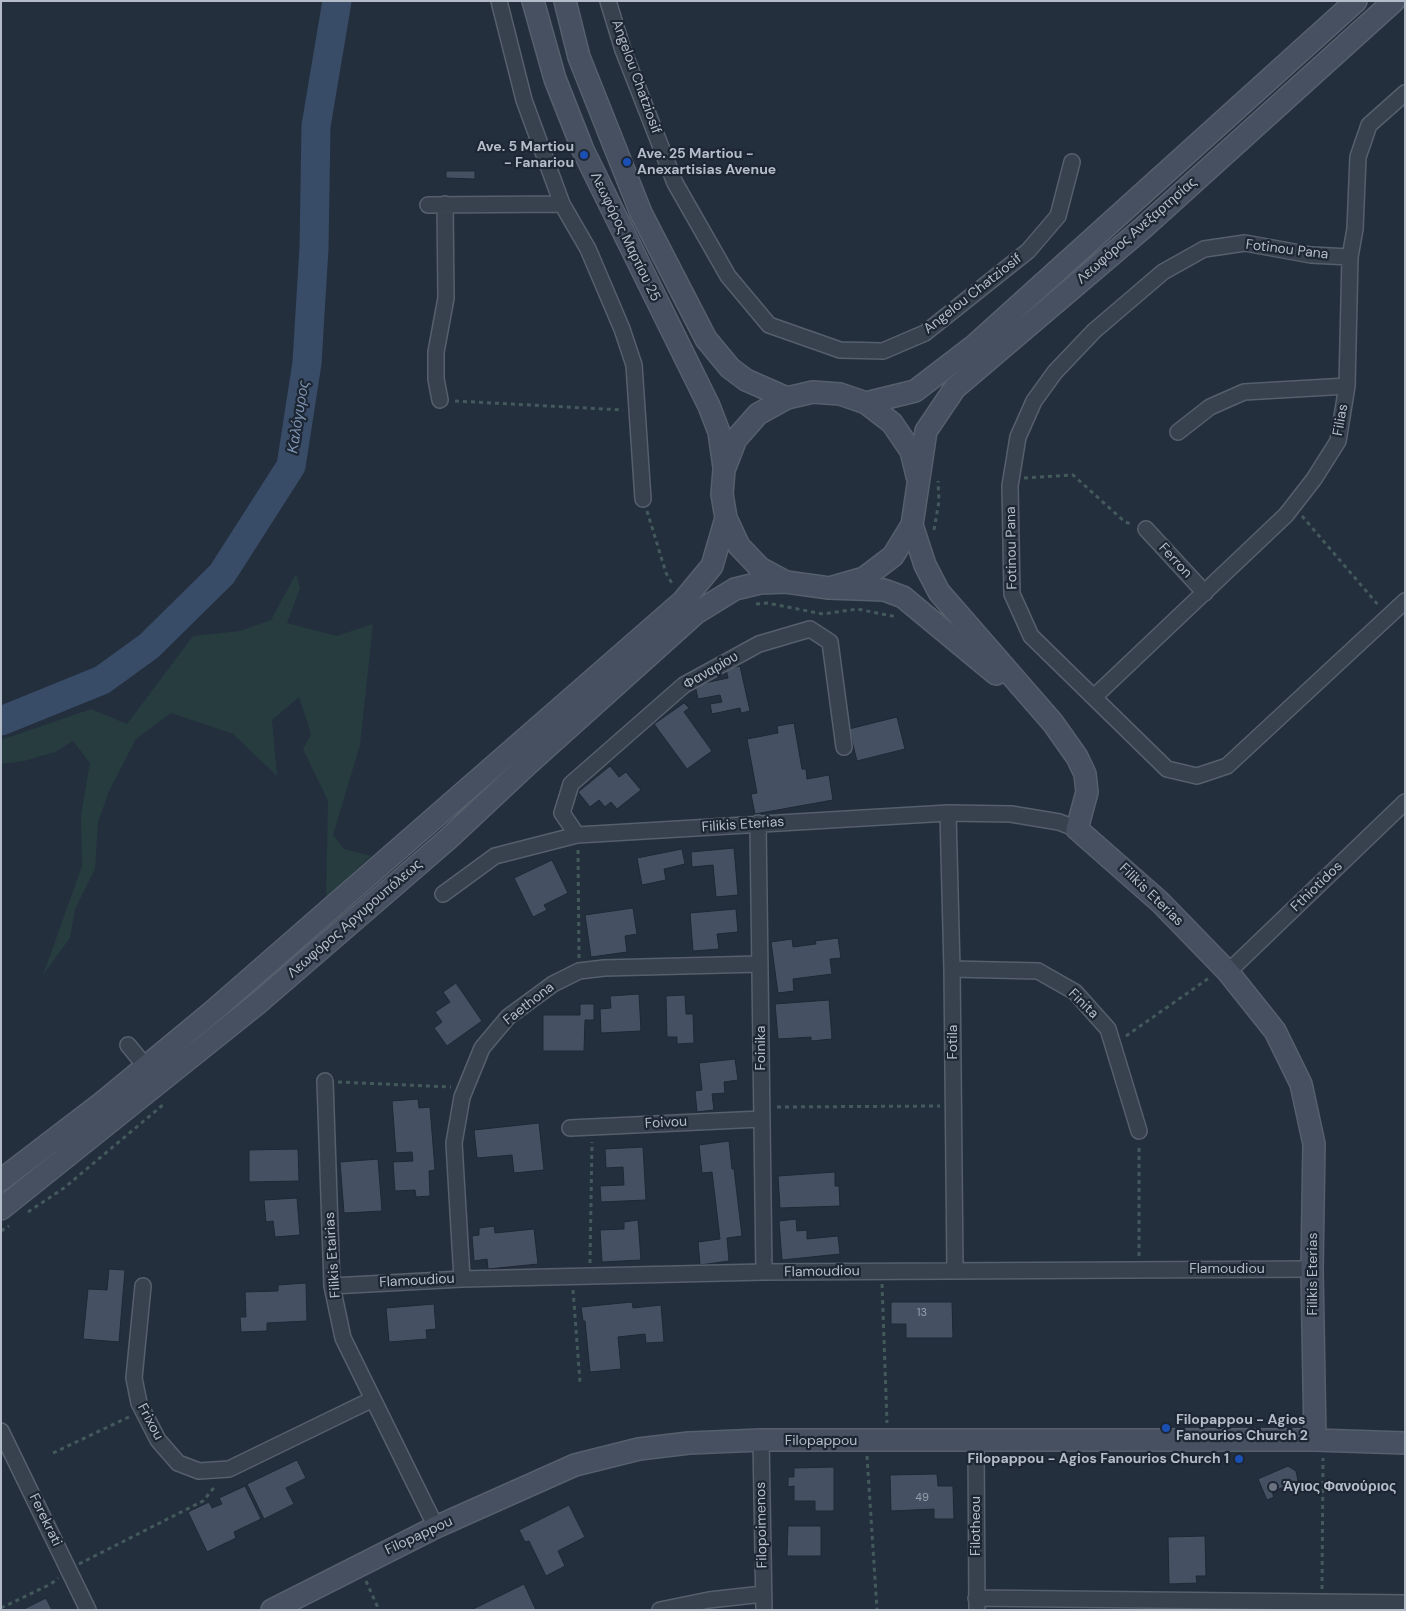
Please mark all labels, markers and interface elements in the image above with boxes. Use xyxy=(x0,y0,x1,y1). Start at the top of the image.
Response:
street label: Angelou Chatziosif xyxy=(608,18,664,136)
place label: Ave. 5 Martiou - Fanariou xyxy=(477,139,574,172)
place label: Ave. 25 Martiou - Anexartisias Avenue xyxy=(637,146,776,178)
marker: Ave. 5 Martiou - Fanariou xyxy=(578,149,590,161)
marker: Ave. 25 Martiou - Anexartisias Avenue xyxy=(621,156,633,168)
street label: Λεωφόρος Μαρτίου 25 xyxy=(586,170,664,304)
street label: Λεωφόρος Ανεξαρτησίας xyxy=(1074,174,1200,288)
street label: Fotinou Pana xyxy=(1245,237,1329,263)
street label: Angelou Chatziosif xyxy=(920,250,1026,338)
water label: Καλόγυρος xyxy=(284,379,314,455)
street label: Filias xyxy=(1330,403,1352,437)
street label: Fotinou Pana xyxy=(1003,506,1021,590)
street label: Ferron xyxy=(1155,540,1195,582)
street label: Φαναρίου xyxy=(680,649,742,693)
street label: Filikis Eterias xyxy=(701,814,785,836)
street label: Λεωφόρος Αργυρουπόλεως xyxy=(284,856,426,982)
street label: Fthiotidos xyxy=(1288,858,1346,916)
street label: Filikis Eterias xyxy=(1115,860,1187,930)
street label: Faethona xyxy=(500,979,558,1029)
street label: Finita xyxy=(1064,986,1102,1022)
street label: Fotila xyxy=(945,1025,961,1059)
street label: Foinika xyxy=(753,1026,769,1070)
street label: Foivou xyxy=(644,1114,688,1132)
street label: Filikis Etairias xyxy=(322,1211,344,1299)
street label: Filikis Eterias xyxy=(1305,1233,1321,1315)
street label: Flamoudiou xyxy=(1189,1261,1265,1277)
street label: Flamoudiou xyxy=(784,1263,860,1281)
street label: Flamoudiou xyxy=(379,1271,455,1291)
house number: 13 xyxy=(917,1306,927,1320)
street label: Frixou xyxy=(133,1401,167,1443)
place label: Filopappou - Agios Fanourios Church 2 xyxy=(1176,1412,1308,1444)
marker: Filopappou - Agios Fanourios Church 2 xyxy=(1160,1422,1172,1434)
street label: Filopappou xyxy=(785,1433,857,1449)
place label: Filopappou - Agios Fanourios Church 1 xyxy=(967,1451,1229,1467)
marker: Filopappou - Agios Fanourios Church 1 xyxy=(1233,1453,1245,1465)
place label: Άγιος Φανούριος xyxy=(1283,1479,1396,1495)
marker: Άγιος Φανούριος xyxy=(1267,1481,1279,1493)
street label: Filopoimenos xyxy=(753,1482,771,1568)
street label: Ferekrati xyxy=(25,1491,65,1549)
house number: 49 xyxy=(915,1491,929,1505)
street label: Filotheou xyxy=(968,1496,984,1556)
street label: Filopappou xyxy=(383,1513,455,1559)

